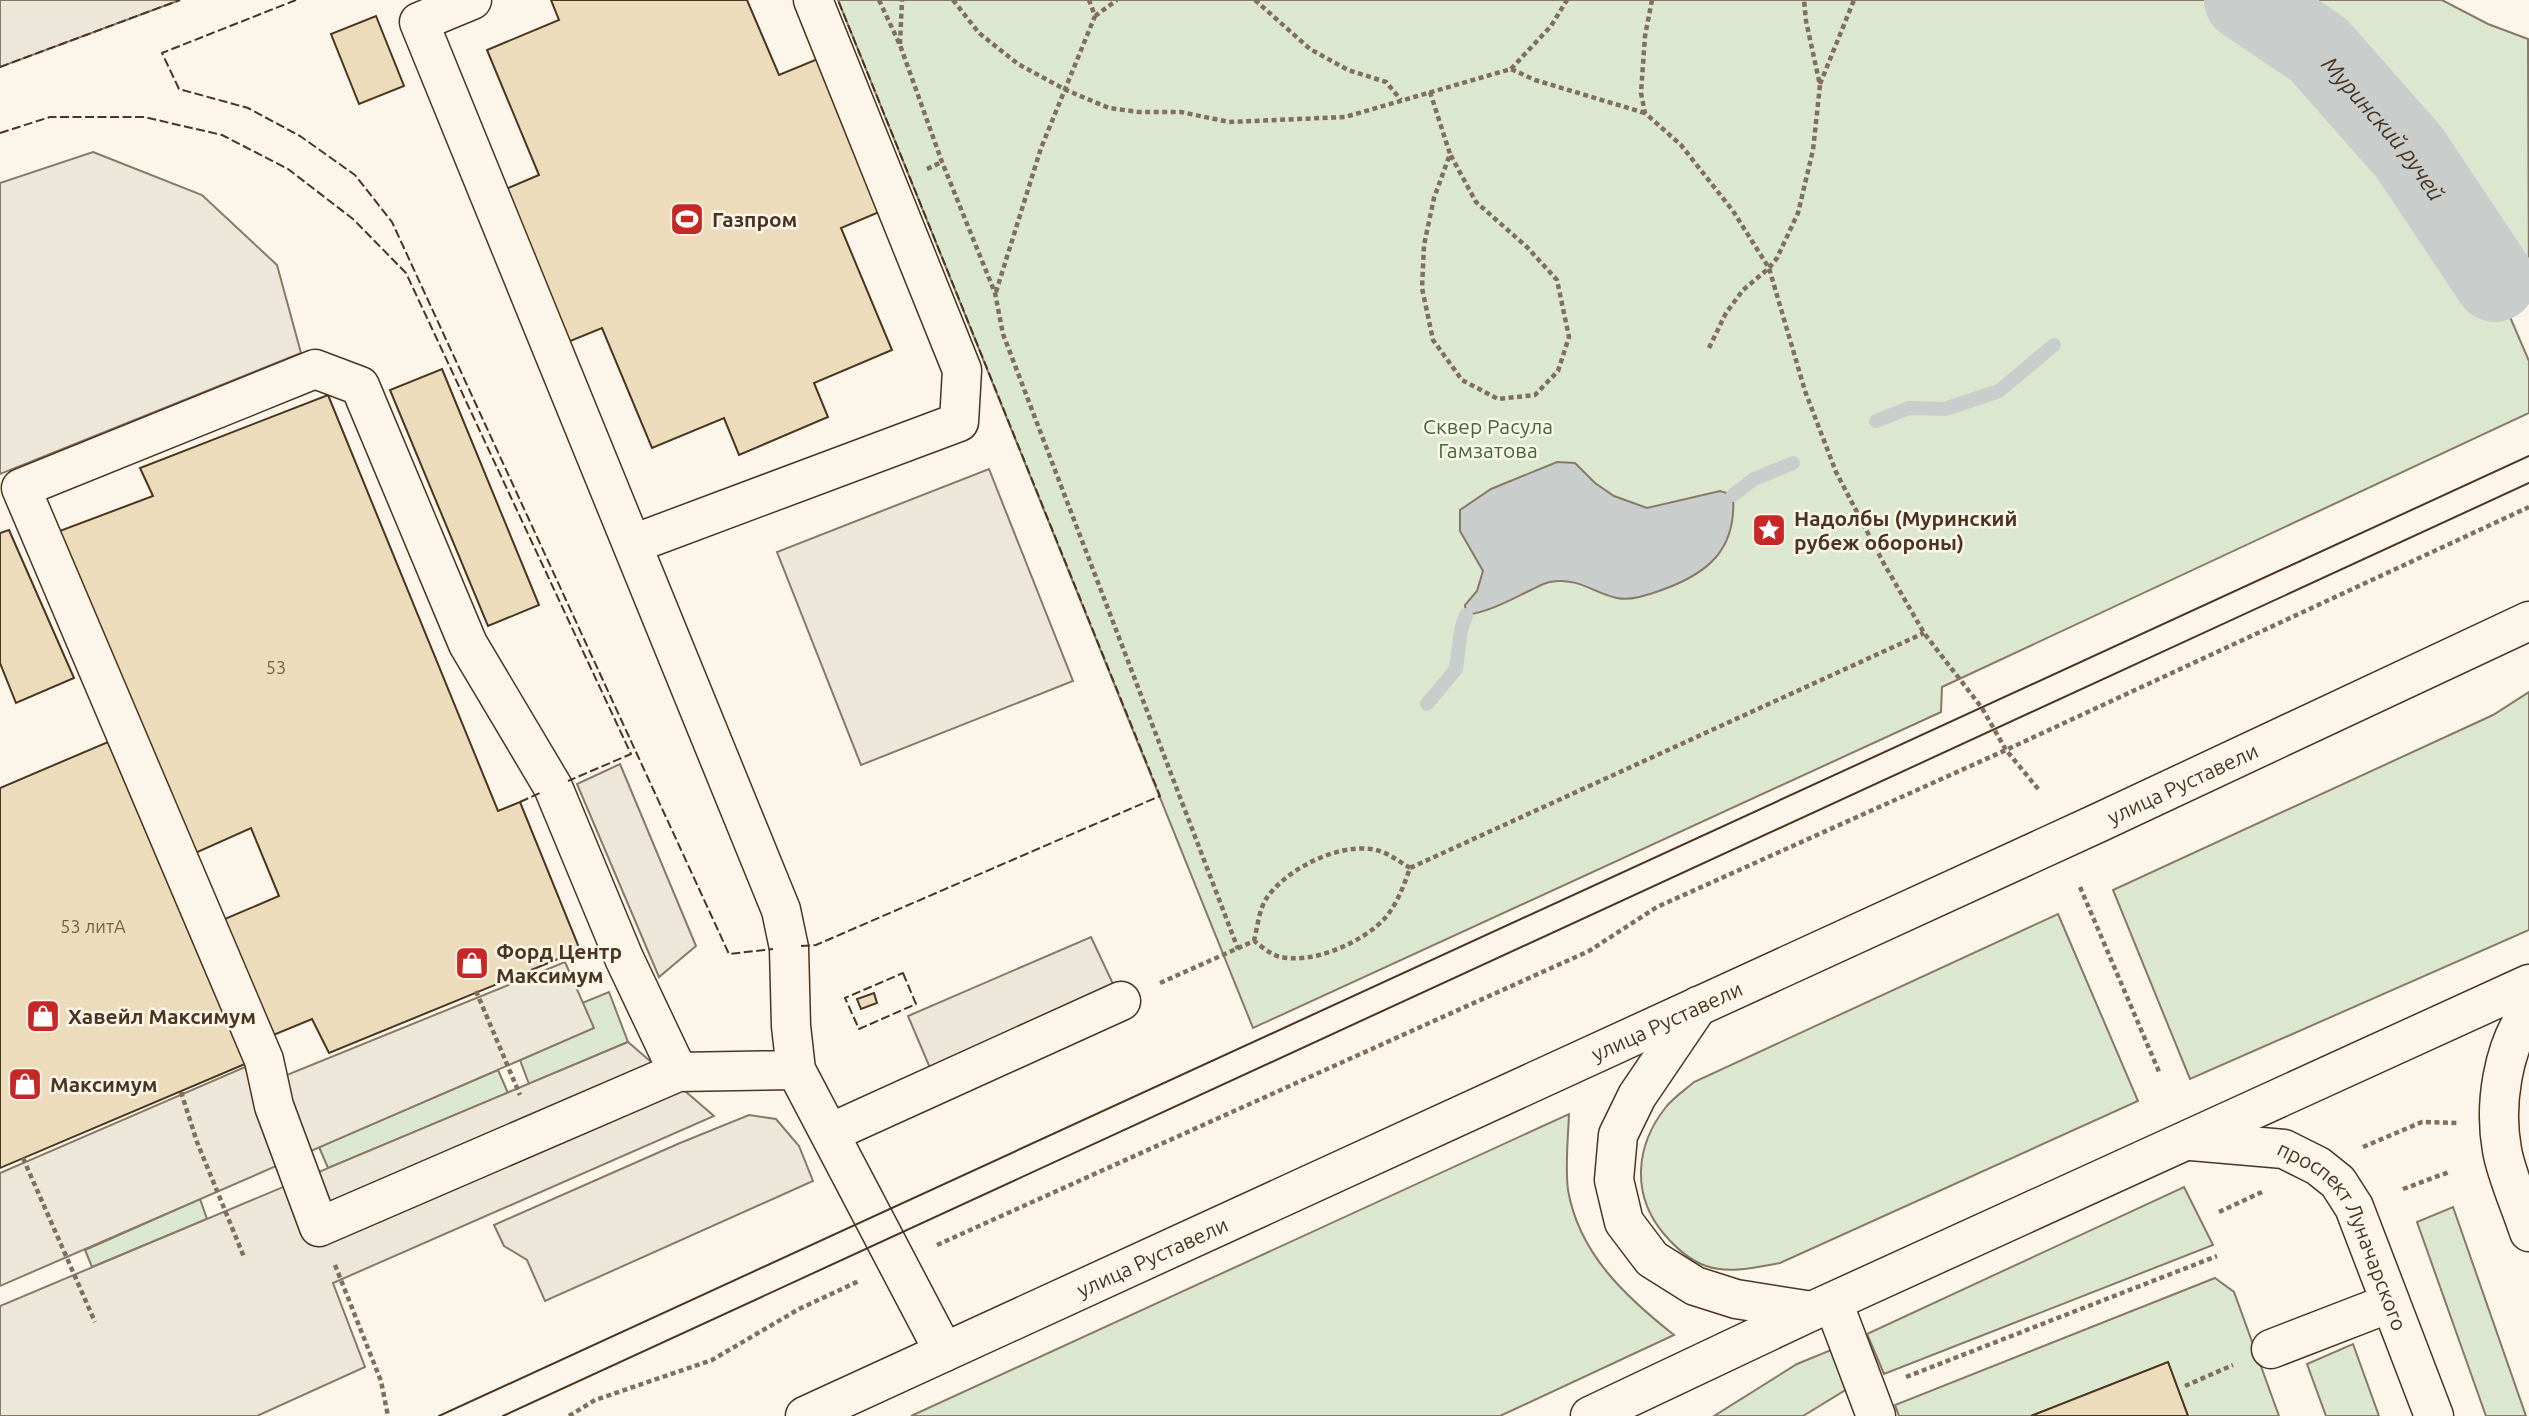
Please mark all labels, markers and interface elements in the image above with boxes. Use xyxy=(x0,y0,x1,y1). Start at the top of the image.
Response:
water label: Муринский ручей xyxy=(2318,51,2450,205)
sports icon: Газпром xyxy=(668,200,706,238)
place label: Газпром xyxy=(712,207,797,231)
park label: Сквер Расула Гамзатова xyxy=(1423,414,1553,462)
place label: Надолбы (Муринский рубеж обороны) xyxy=(1794,506,2017,554)
place icon: Надолбы (Муринский рубеж обороны) xyxy=(1750,511,1788,549)
house number: 53 xyxy=(266,657,286,677)
street label: улица Руставели xyxy=(2104,738,2262,829)
house number: 53 литА xyxy=(60,916,126,936)
place label: Форд Центр Максимум xyxy=(496,939,622,987)
shop icon: Форд Центр Максимум xyxy=(453,944,491,982)
street label: улица Руставели xyxy=(1587,976,1746,1066)
shop icon: Хавейл Максимум xyxy=(24,997,62,1035)
place label: Хавейл Максимум xyxy=(68,1004,256,1028)
shop icon: Максимум xyxy=(6,1065,44,1103)
place label: Максимум xyxy=(50,1072,158,1096)
street label: проспект Луначарского xyxy=(2274,1136,2412,1334)
street label: улица Руставели xyxy=(1073,1212,1231,1302)

